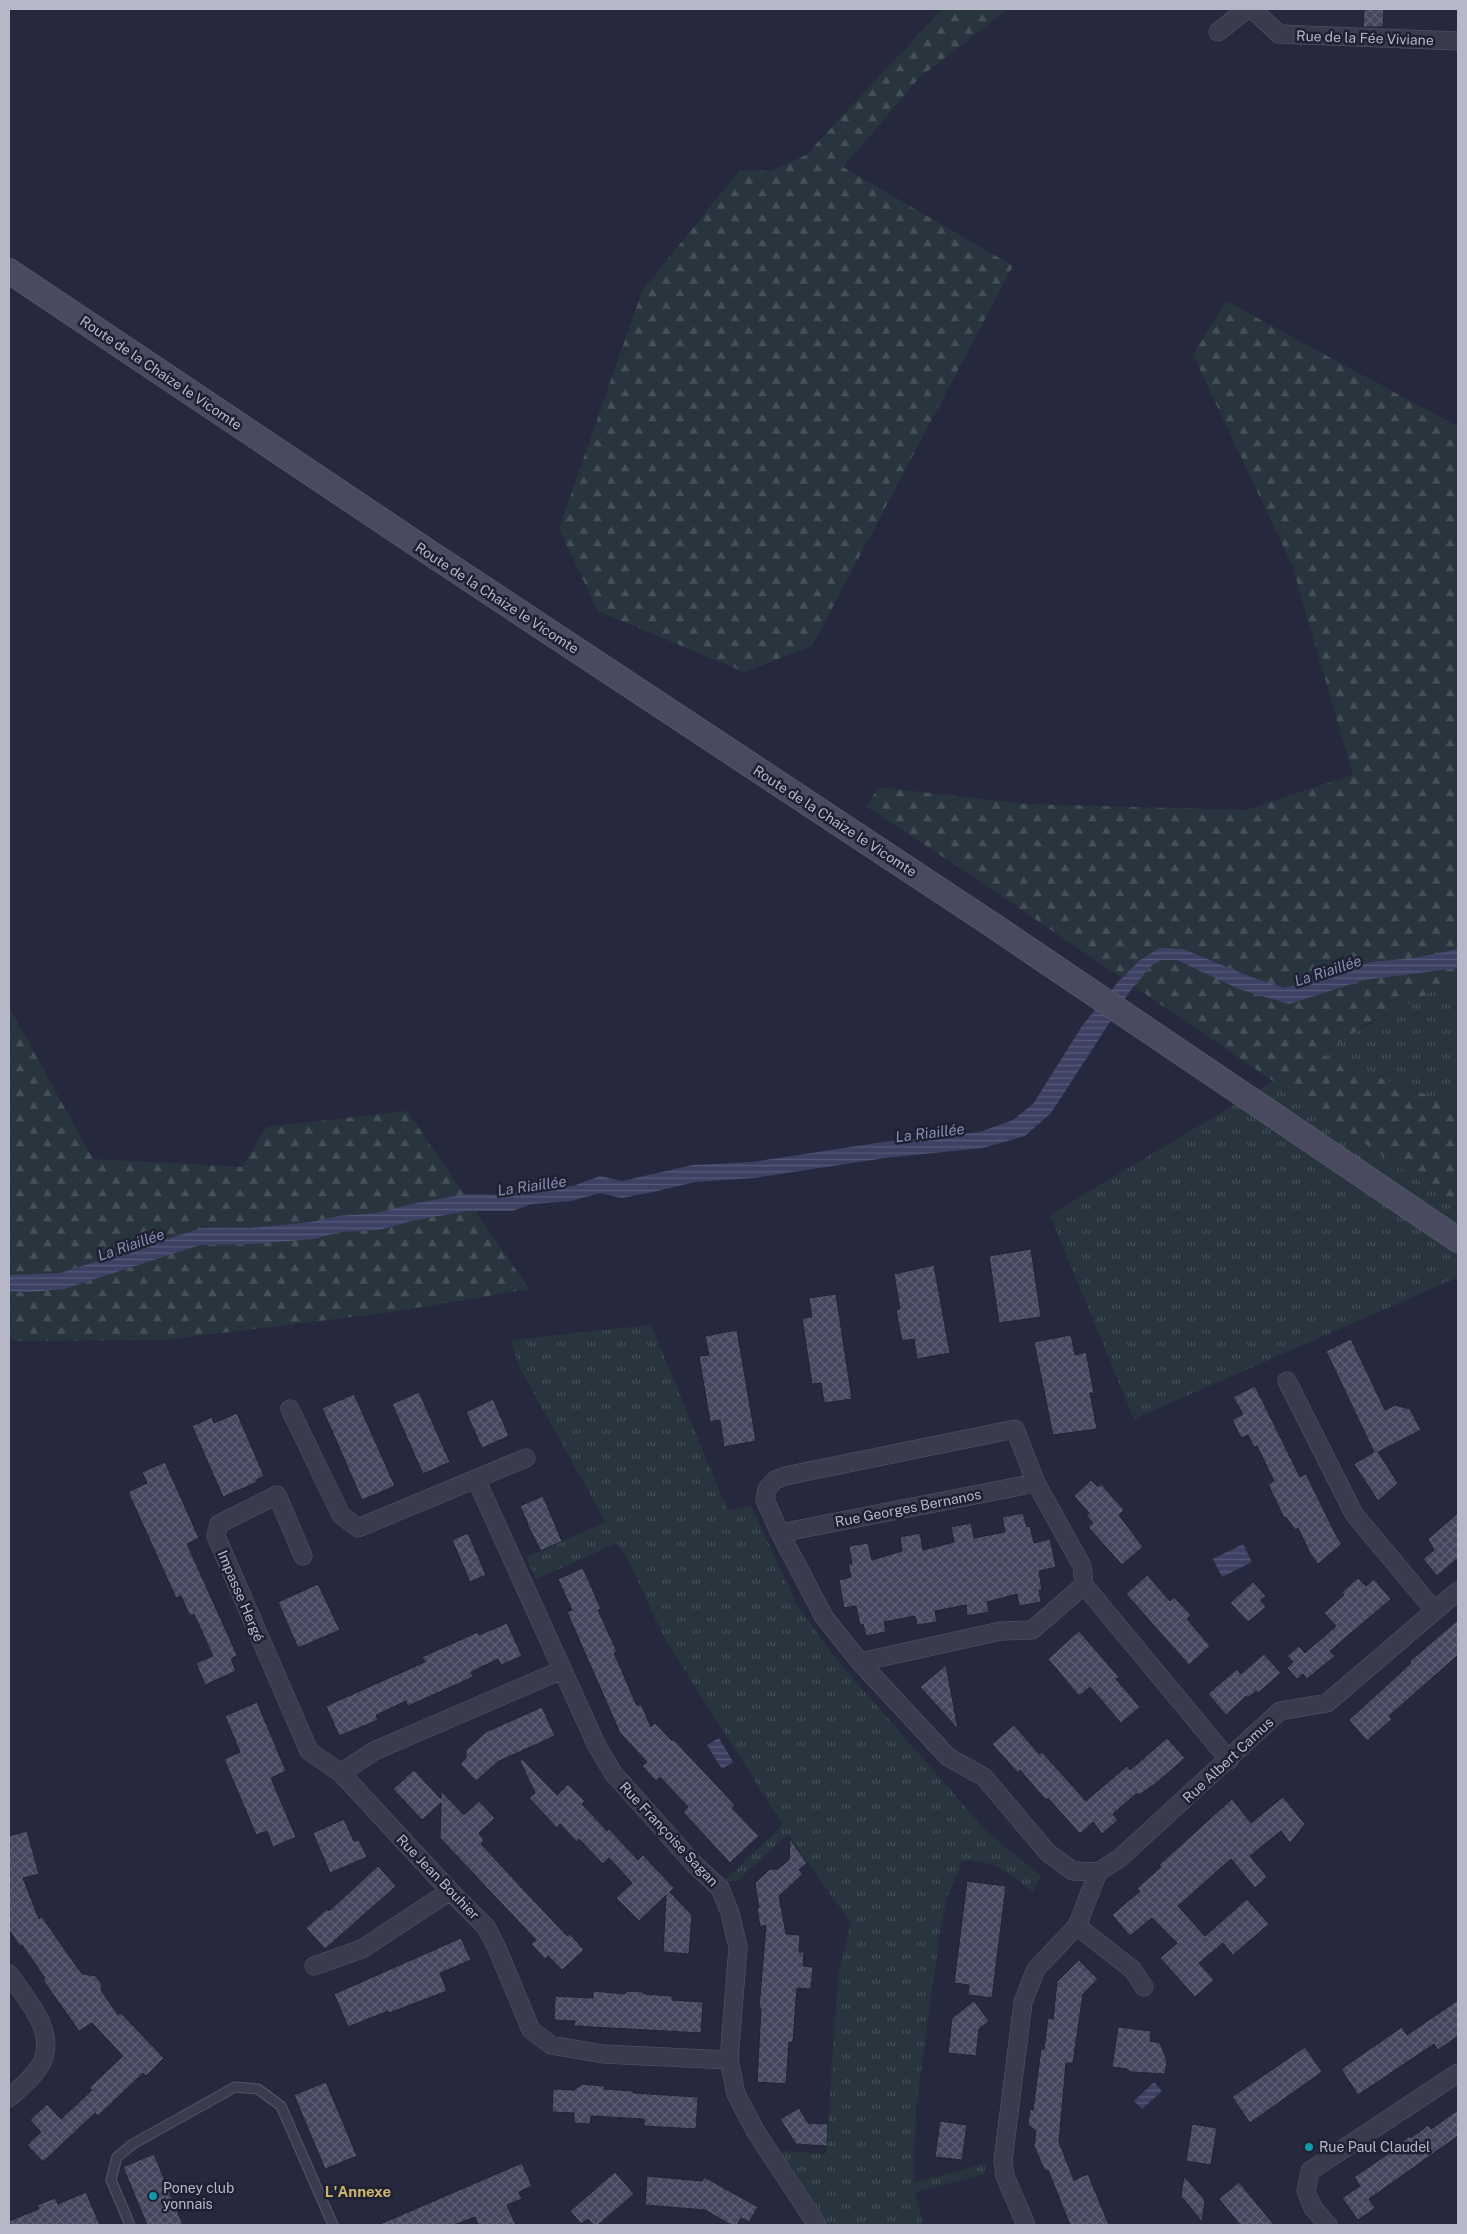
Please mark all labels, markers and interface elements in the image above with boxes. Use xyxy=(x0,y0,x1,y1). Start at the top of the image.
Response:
street label: Rue de la Fée Viviane xyxy=(1296,28,1434,48)
street label: Route de la Chaize le Vicomte xyxy=(77,313,245,433)
street label: Route de la Chaize le Vicomte xyxy=(412,539,582,657)
street label: Route de la Chaize le Vicomte xyxy=(750,762,920,880)
water label: La Riaillée xyxy=(1292,952,1364,989)
water label: La Riaillée xyxy=(894,1120,965,1145)
water label: La Riaillée xyxy=(496,1172,568,1199)
water label: La Riaillée xyxy=(95,1225,166,1264)
street label: Rue Georges Bernanos xyxy=(834,1486,982,1530)
street label: Impasse Hergé xyxy=(215,1548,267,1644)
street label: Rue Albert Camus xyxy=(1179,1714,1277,1806)
street label: Rue Françoise Sagan xyxy=(617,1779,721,1889)
street label: Rue Jean Bouhier xyxy=(393,1831,483,1923)
place label: Rue Paul Claudel xyxy=(1319,2139,1430,2155)
marker: Rue Paul Claudel xyxy=(1303,2141,1315,2153)
place label: Poney club yonnais xyxy=(163,2180,234,2212)
district label: L'Annexe xyxy=(325,2183,391,2200)
marker: Poney club yonnais xyxy=(147,2190,159,2202)

